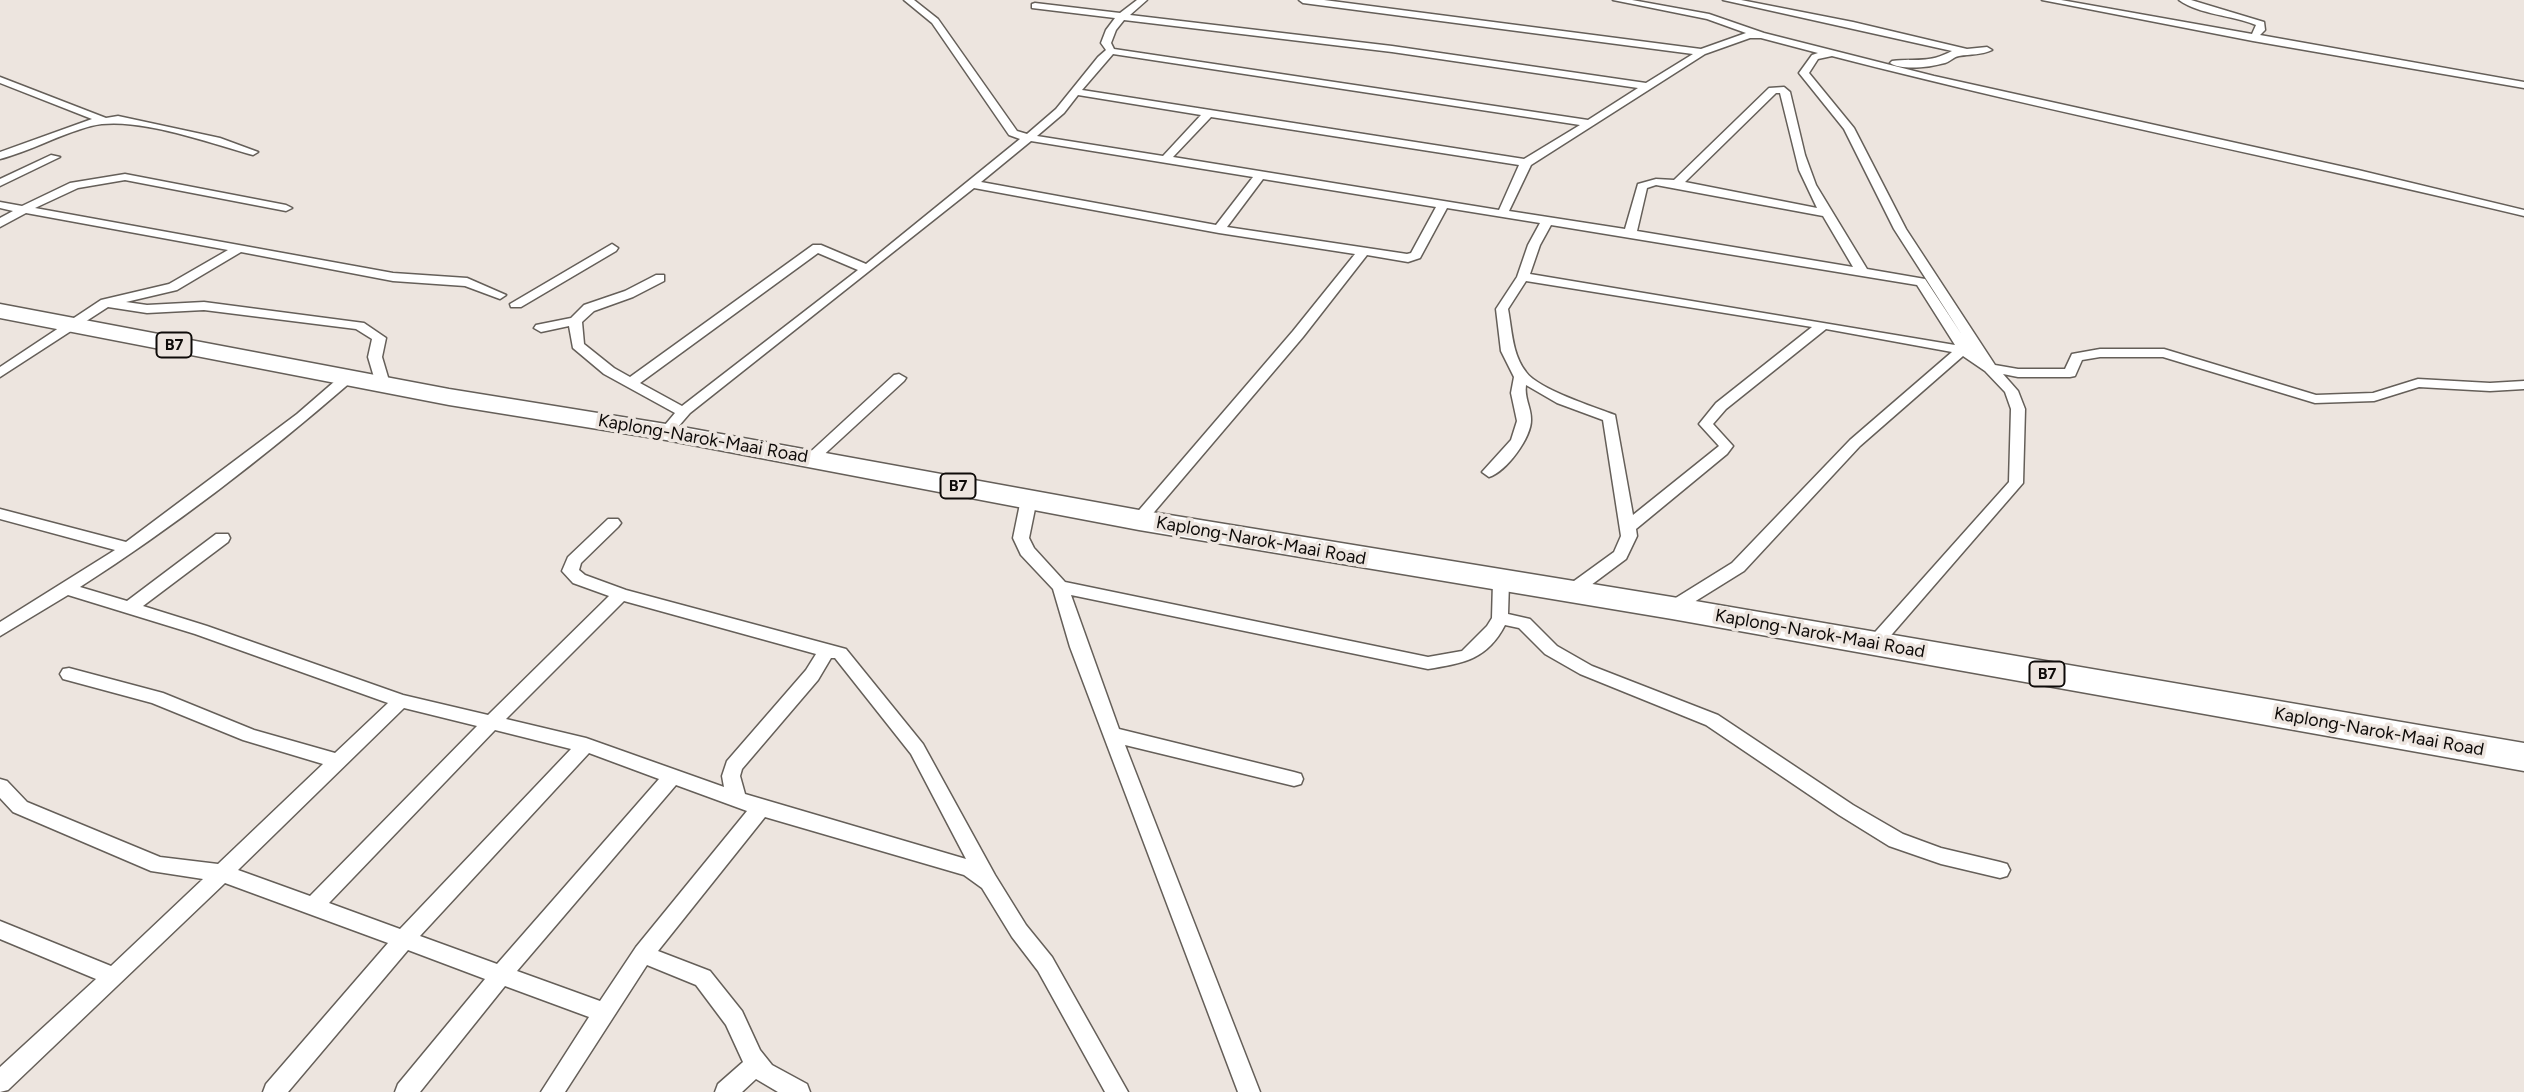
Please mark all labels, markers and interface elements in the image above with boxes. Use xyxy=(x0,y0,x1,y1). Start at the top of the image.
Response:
road number: B7 xyxy=(156,332,192,358)
street label: Kaplong-Narok-Maai Road xyxy=(596,410,810,468)
road number: B7 xyxy=(940,474,976,499)
street label: Kaplong-Narok-Maai Road xyxy=(1154,512,1368,570)
street label: Kaplong-Narok-Maai Road xyxy=(1713,605,1927,663)
road number: B7 xyxy=(2030,662,2064,687)
street label: Kaplong-Narok-Maai Road xyxy=(2272,703,2486,761)

